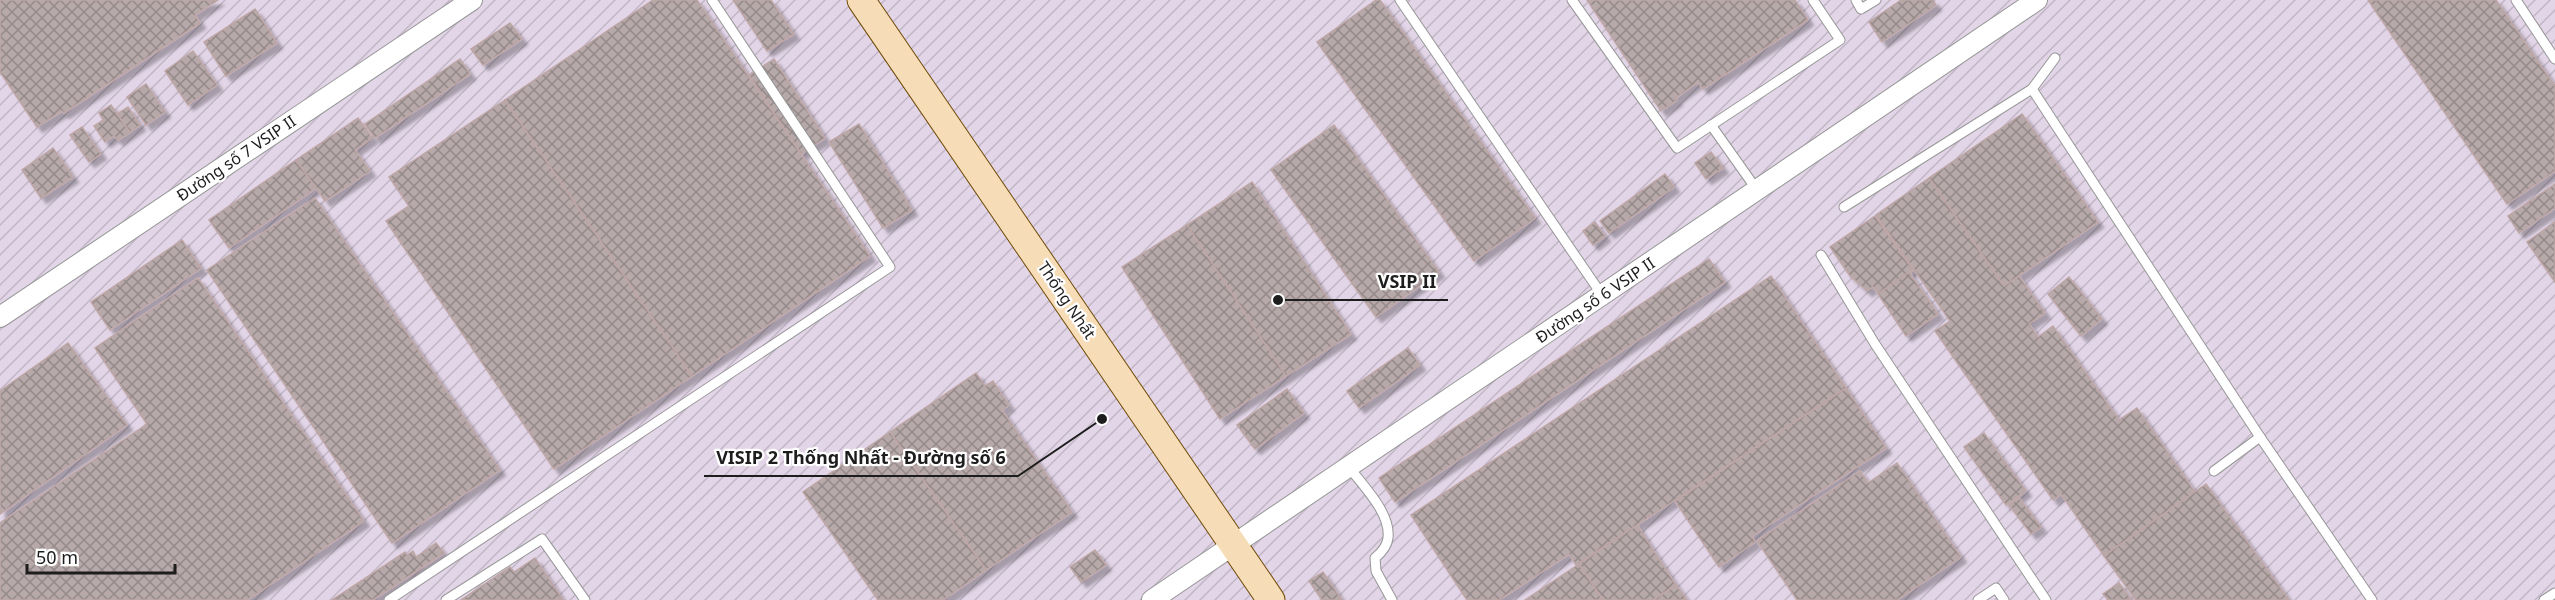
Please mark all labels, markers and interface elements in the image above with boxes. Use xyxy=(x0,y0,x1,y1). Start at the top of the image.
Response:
street label: Đường số 7 VSIP II xyxy=(172,110,300,206)
street label: Đường số 6 VSIP II xyxy=(1531,252,1659,348)
street label: Thống Nhất xyxy=(1033,257,1101,343)
callout: VSIP II xyxy=(1365,264,1448,300)
text: VSIP II xyxy=(1378,269,1436,293)
callout: VISIP 2 Thống Nhất - Đường số 6 xyxy=(704,440,1018,476)
text: VISIP 2 Thống Nhất - Đường số 6 xyxy=(716,445,1006,469)
scale bar xyxy=(27,537,176,575)
text: 50 m xyxy=(36,545,78,569)

